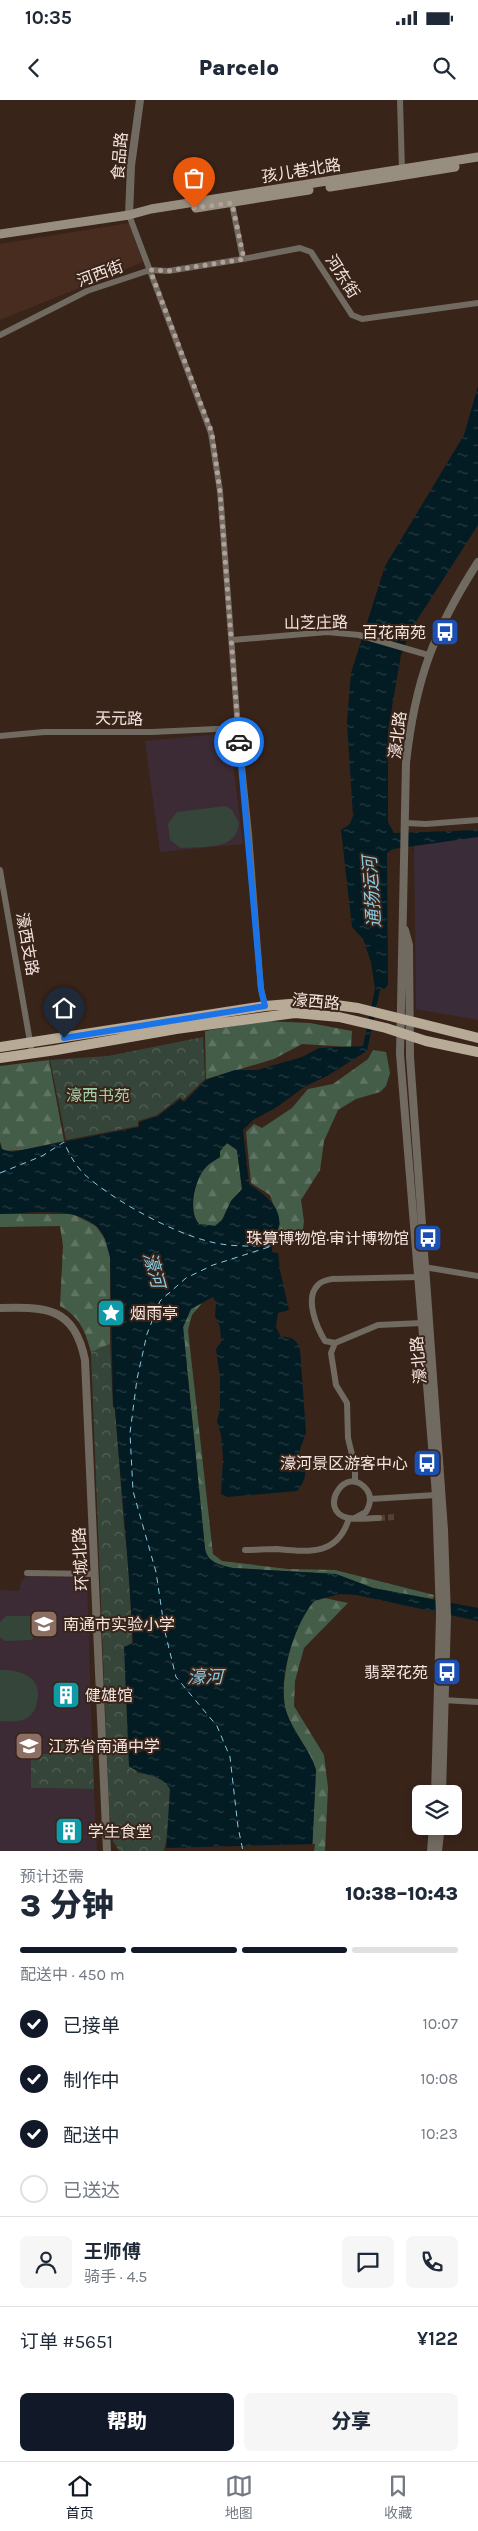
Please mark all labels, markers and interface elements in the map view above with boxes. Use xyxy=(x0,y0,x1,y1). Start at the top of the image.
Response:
text: 10:35 xyxy=(25,7,72,29)
icon: back xyxy=(20,54,48,82)
icon: search xyxy=(430,54,458,82)
text: Parcelo xyxy=(199,55,279,81)
street label: 食品路 xyxy=(108,131,131,181)
street label: 孩儿巷北路 xyxy=(260,155,342,186)
pin xyxy=(173,157,215,208)
icon: bag xyxy=(180,164,208,192)
street label: 河东街 xyxy=(322,251,364,302)
street label: 河西街 xyxy=(74,256,126,291)
street label: 山芝庄路 xyxy=(284,612,348,633)
bus stop icon: 百花南苑 xyxy=(430,617,460,647)
place label: 百花南苑 xyxy=(362,623,426,642)
street label: 天元路 xyxy=(95,709,143,728)
street label: 濠北路 xyxy=(385,710,410,760)
courier xyxy=(214,717,264,767)
icon: car xyxy=(225,728,253,756)
water label: 通扬运河 xyxy=(358,852,385,929)
street label: 濠西支路 xyxy=(13,911,42,977)
pin xyxy=(43,987,85,1038)
street label: 濠西路 xyxy=(291,990,341,1013)
icon: home xyxy=(50,994,78,1022)
park label: 濠西书苑 xyxy=(66,1086,130,1105)
bus stop icon: 珠算博物馆·审计博物馆 xyxy=(413,1223,443,1253)
place label: 珠算博物馆·审计博物馆 xyxy=(246,1229,409,1248)
water label: 濠河 xyxy=(139,1250,170,1293)
place icon: 烟雨亭 xyxy=(96,1298,126,1328)
place label: 烟雨亭 xyxy=(130,1304,178,1323)
street label: 濠北路 xyxy=(407,1335,430,1385)
bus stop icon: 濠河景区游客中心 xyxy=(412,1448,442,1478)
place label: 濠河景区游客中心 xyxy=(280,1454,408,1473)
street label: 环城北路 xyxy=(69,1527,92,1591)
school or university icon: 南通市实验小学 xyxy=(29,1609,59,1639)
place label: 南通市实验小学 xyxy=(63,1615,175,1634)
bus stop icon: 翡翠花苑 xyxy=(432,1657,462,1687)
place label: 翡翠花苑 xyxy=(364,1663,428,1682)
water label: 濠河 xyxy=(187,1666,226,1688)
building icon: 健雄馆 xyxy=(51,1680,81,1710)
place label: 健雄馆 xyxy=(85,1686,133,1705)
school or university icon: 江苏省南通中学 xyxy=(14,1731,44,1761)
place label: 江苏省南通中学 xyxy=(48,1737,160,1756)
map controls xyxy=(412,1785,462,1835)
button: layers xyxy=(412,1785,462,1835)
building icon: 学生食堂 xyxy=(54,1816,84,1846)
place label: 学生食堂 xyxy=(88,1822,152,1841)
text: 预计还需 xyxy=(20,1867,84,1886)
text: 10:38–10:43 xyxy=(345,1883,458,1905)
text: 3 分钟 xyxy=(20,1887,114,1924)
text: 配送中 · 450 m xyxy=(20,1965,125,1984)
icon: check xyxy=(20,2010,48,2038)
text: 10:07 xyxy=(423,2014,458,2033)
text: 已接单 xyxy=(63,2015,120,2037)
icon: check xyxy=(20,2065,48,2093)
text: 10:08 xyxy=(420,2069,458,2088)
text: 制作中 xyxy=(63,2070,120,2092)
icon: check xyxy=(20,2120,48,2148)
text: 10:23 xyxy=(421,2124,458,2143)
text: 配送中 xyxy=(63,2125,120,2147)
text: 已送达 xyxy=(63,2180,120,2202)
button: person xyxy=(20,2236,72,2288)
button: chat xyxy=(342,2236,394,2288)
button: phone xyxy=(406,2236,458,2288)
text: 王师傅 xyxy=(84,2241,141,2263)
text: 骑手 · 4.5 xyxy=(84,2267,147,2286)
text: ¥122 xyxy=(417,2328,458,2350)
text: 订单 #5651 xyxy=(20,2331,113,2353)
button: 帮助 xyxy=(20,2393,234,2451)
button: 分享 xyxy=(244,2393,458,2451)
tab: 首页 xyxy=(66,2472,94,2522)
tab: 地图 xyxy=(225,2472,253,2522)
tab: 收藏 xyxy=(384,2472,412,2522)

